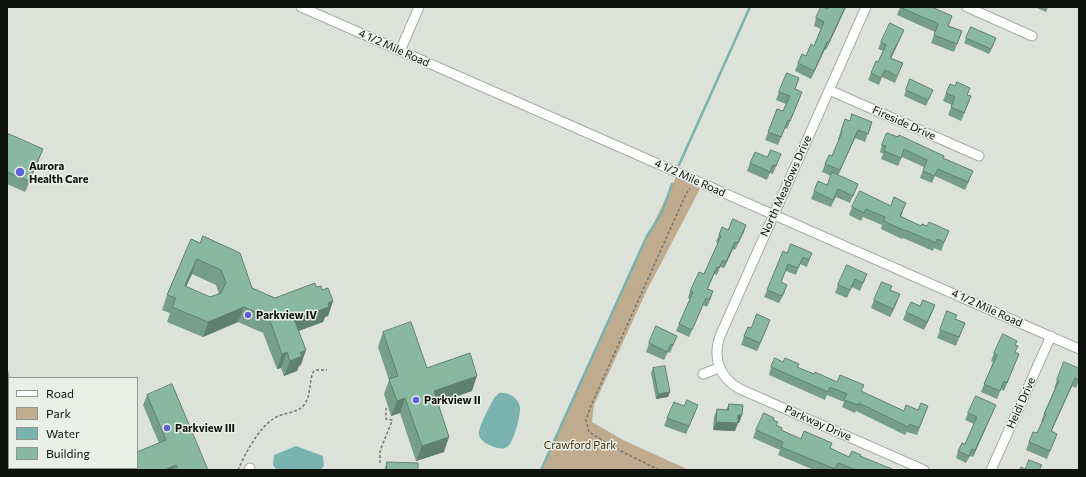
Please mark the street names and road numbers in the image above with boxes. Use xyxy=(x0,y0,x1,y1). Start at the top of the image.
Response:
street label: 4 1/2 Mile Road xyxy=(356,26,432,70)
street label: Fireside Drive xyxy=(870,103,938,143)
street label: North Meadows Drive xyxy=(758,133,814,239)
street label: 4 1/2 Mile Road xyxy=(652,156,728,200)
street label: 4 1/2 Mile Road xyxy=(949,286,1025,330)
street label: Heidi Drive xyxy=(1004,375,1038,431)
street label: Parkway Drive xyxy=(783,402,853,444)

